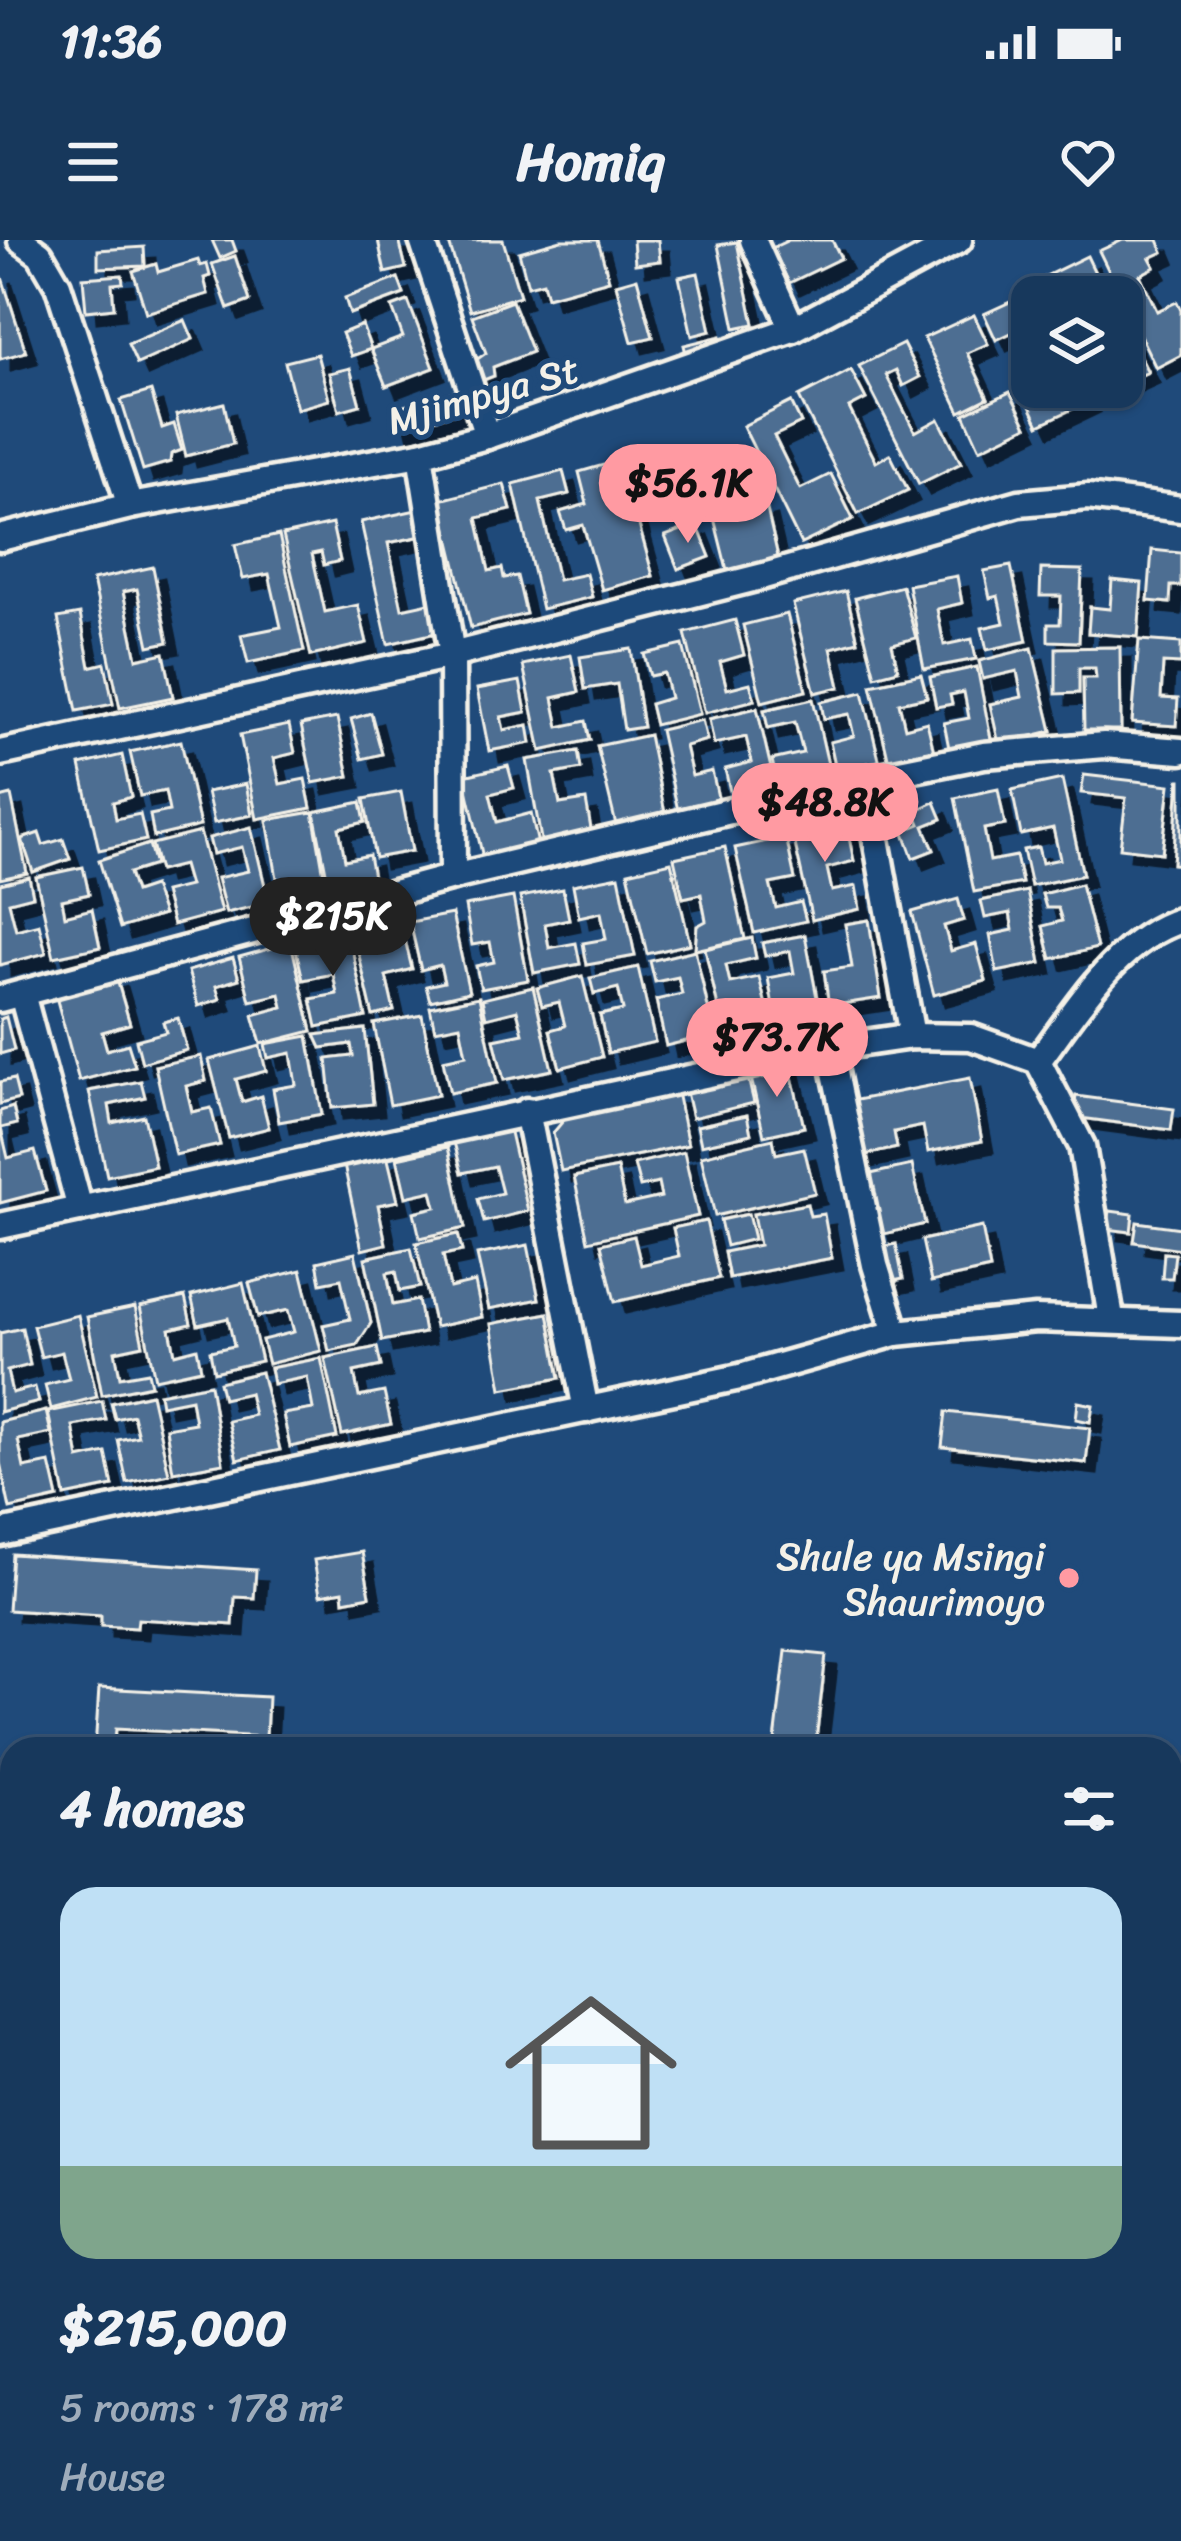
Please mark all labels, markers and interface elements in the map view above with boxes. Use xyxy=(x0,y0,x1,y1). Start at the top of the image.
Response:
text: 11:36 xyxy=(60,2,162,82)
text: Homiq xyxy=(516,114,665,210)
icon: menu xyxy=(60,129,126,195)
icon: heart xyxy=(1055,129,1121,195)
map controls xyxy=(1011,276,1143,408)
button: layers xyxy=(1011,276,1143,408)
street label: Mjimpya St xyxy=(379,334,587,455)
pin: $56.1K xyxy=(590,444,786,546)
text: $56.1K xyxy=(626,448,750,517)
pin: $48.8K xyxy=(727,763,923,865)
text: $48.8K xyxy=(758,767,892,836)
pin: $215K xyxy=(249,877,417,979)
text: $215K xyxy=(276,881,390,950)
pin: $73.7K xyxy=(679,998,875,1100)
text: $73.7K xyxy=(713,1002,841,1071)
place label: Shule ya Msingi Shaurimoyo xyxy=(776,1522,1046,1636)
marker: Shule ya Msingi Shaurimoyo xyxy=(1056,1565,1082,1591)
text: 4 homes xyxy=(60,1764,244,1854)
icon: filters xyxy=(1056,1776,1122,1842)
icon: home xyxy=(483,1965,699,2181)
text: $215,000 xyxy=(60,2283,287,2373)
text: 5 rooms · 178 m² xyxy=(60,2373,344,2442)
text: House xyxy=(60,2442,165,2511)

